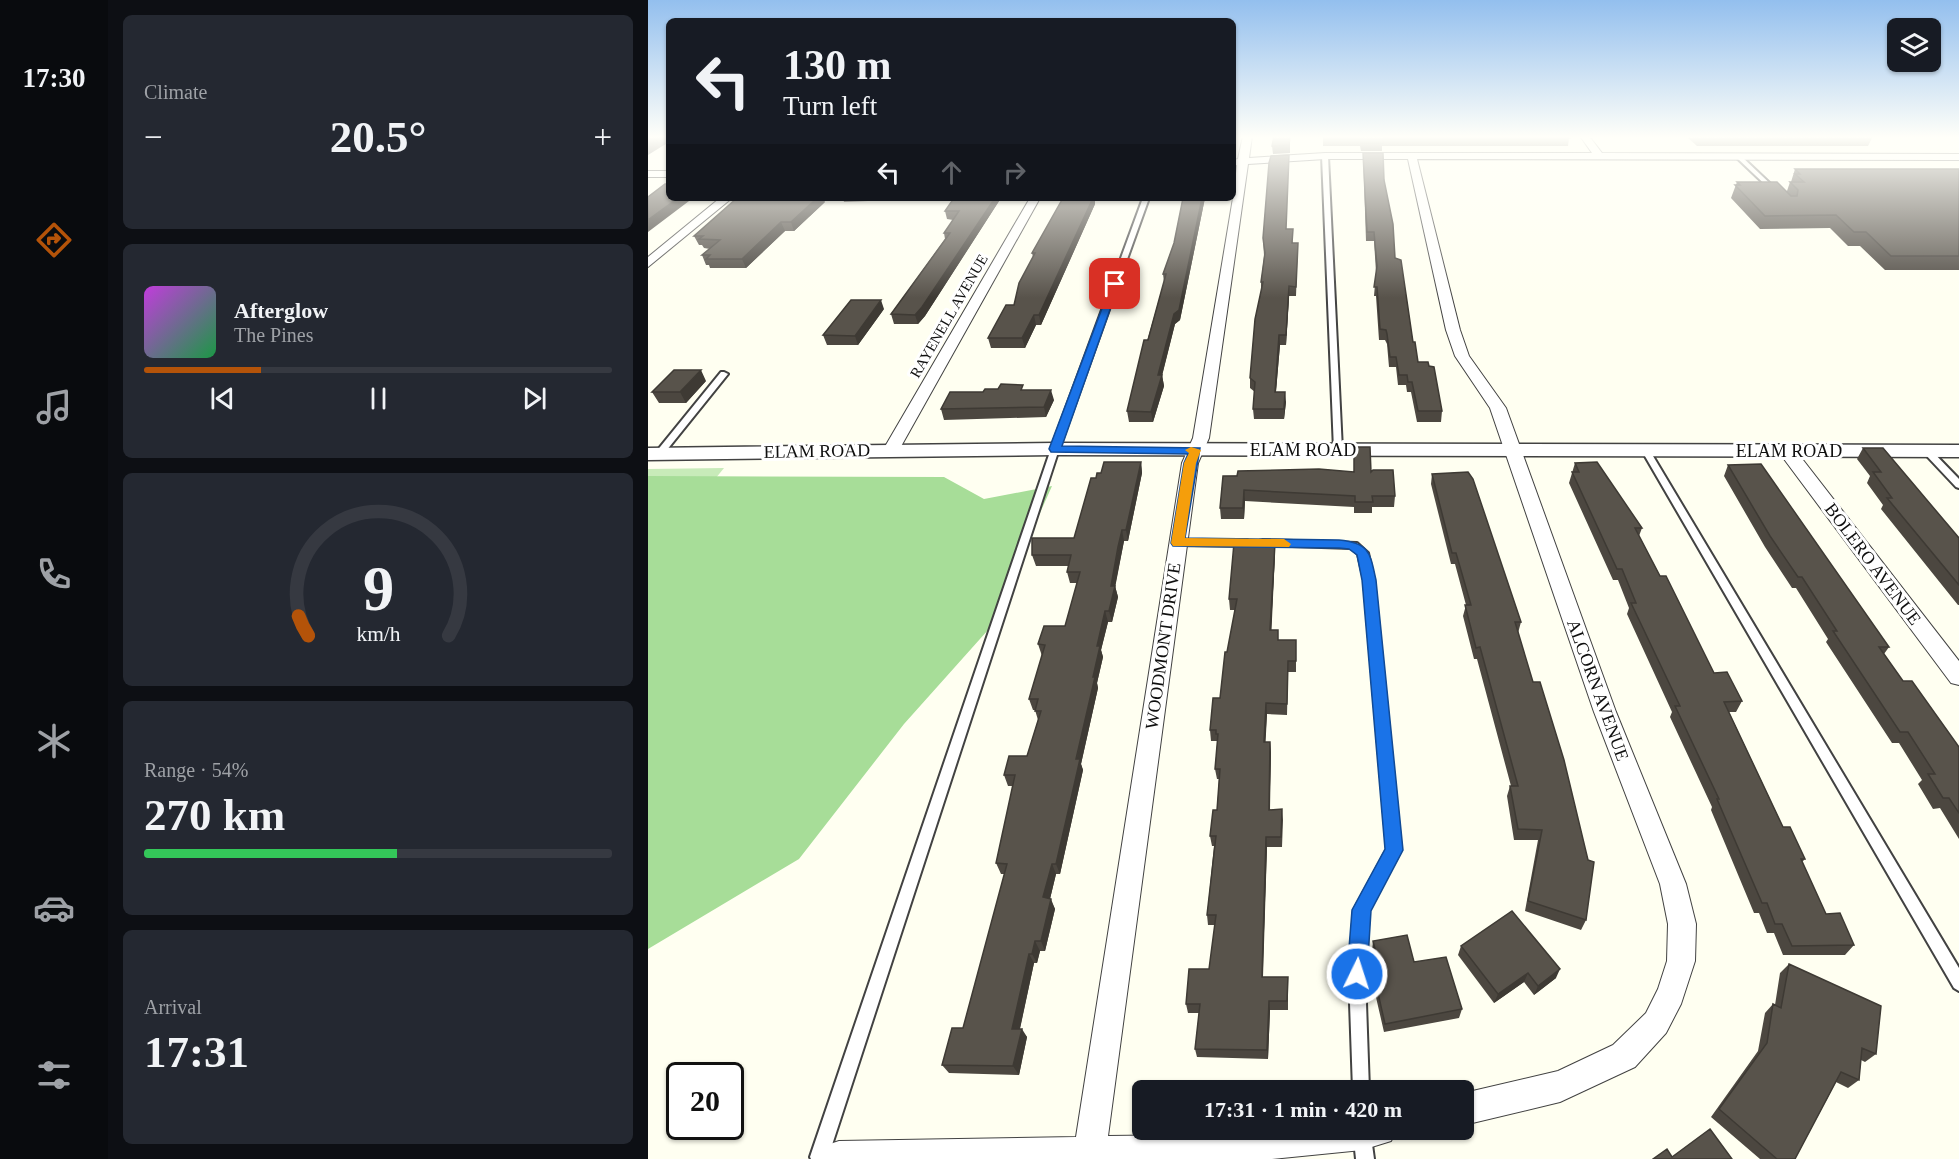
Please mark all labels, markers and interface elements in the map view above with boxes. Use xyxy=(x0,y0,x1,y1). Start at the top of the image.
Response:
map controls xyxy=(1887,18,1941,72)
button: layers xyxy=(1887,18,1941,72)
icon: left xyxy=(684,42,762,120)
text: 130 m xyxy=(783,42,892,88)
text: 17:30 xyxy=(23,63,86,93)
text: Climate xyxy=(144,81,207,103)
text: Turn left xyxy=(783,91,877,121)
text: 20.5° xyxy=(330,112,426,162)
text: − xyxy=(144,119,163,155)
text: + xyxy=(593,119,612,155)
icon: left xyxy=(872,156,905,189)
icon: ahead xyxy=(935,156,968,189)
icon: right xyxy=(998,156,1031,189)
icon: directions xyxy=(33,219,75,261)
street label: RAYENELL AVENUE xyxy=(907,251,991,381)
pin xyxy=(1089,258,1140,309)
icon: arrive xyxy=(1098,267,1131,300)
text: Afterglow xyxy=(234,298,328,323)
text: The Pines xyxy=(234,324,313,346)
icon: previous xyxy=(206,382,239,415)
icon: pause xyxy=(362,382,395,415)
icon: next xyxy=(518,382,551,415)
icon: music xyxy=(33,386,75,428)
street label: ELAM ROAD xyxy=(764,440,870,462)
street label: ELAM ROAD xyxy=(1250,440,1356,460)
street label: ELAM ROAD xyxy=(1736,441,1842,461)
street label: BOLERO AVENUE xyxy=(1821,499,1925,629)
icon: phone xyxy=(33,553,75,595)
text: 9 xyxy=(362,555,394,624)
street label: WOODMONT DRIVE xyxy=(1141,561,1185,731)
street label: ALCORN AVENUE xyxy=(1563,616,1633,764)
text: km/h xyxy=(356,623,400,647)
icon: climate xyxy=(33,720,75,762)
text: Range · 54% xyxy=(144,759,248,781)
text: 270 km xyxy=(144,790,285,840)
icon: car xyxy=(33,887,75,929)
position arrow xyxy=(1325,942,1389,1006)
text: Arrival xyxy=(144,996,202,1018)
text: 17:31 xyxy=(144,1027,249,1077)
icon: filters xyxy=(33,1054,75,1096)
speed limit sign: 20 xyxy=(666,1062,744,1140)
text: 17:31 · 1 min · 420 m xyxy=(1204,1097,1402,1122)

